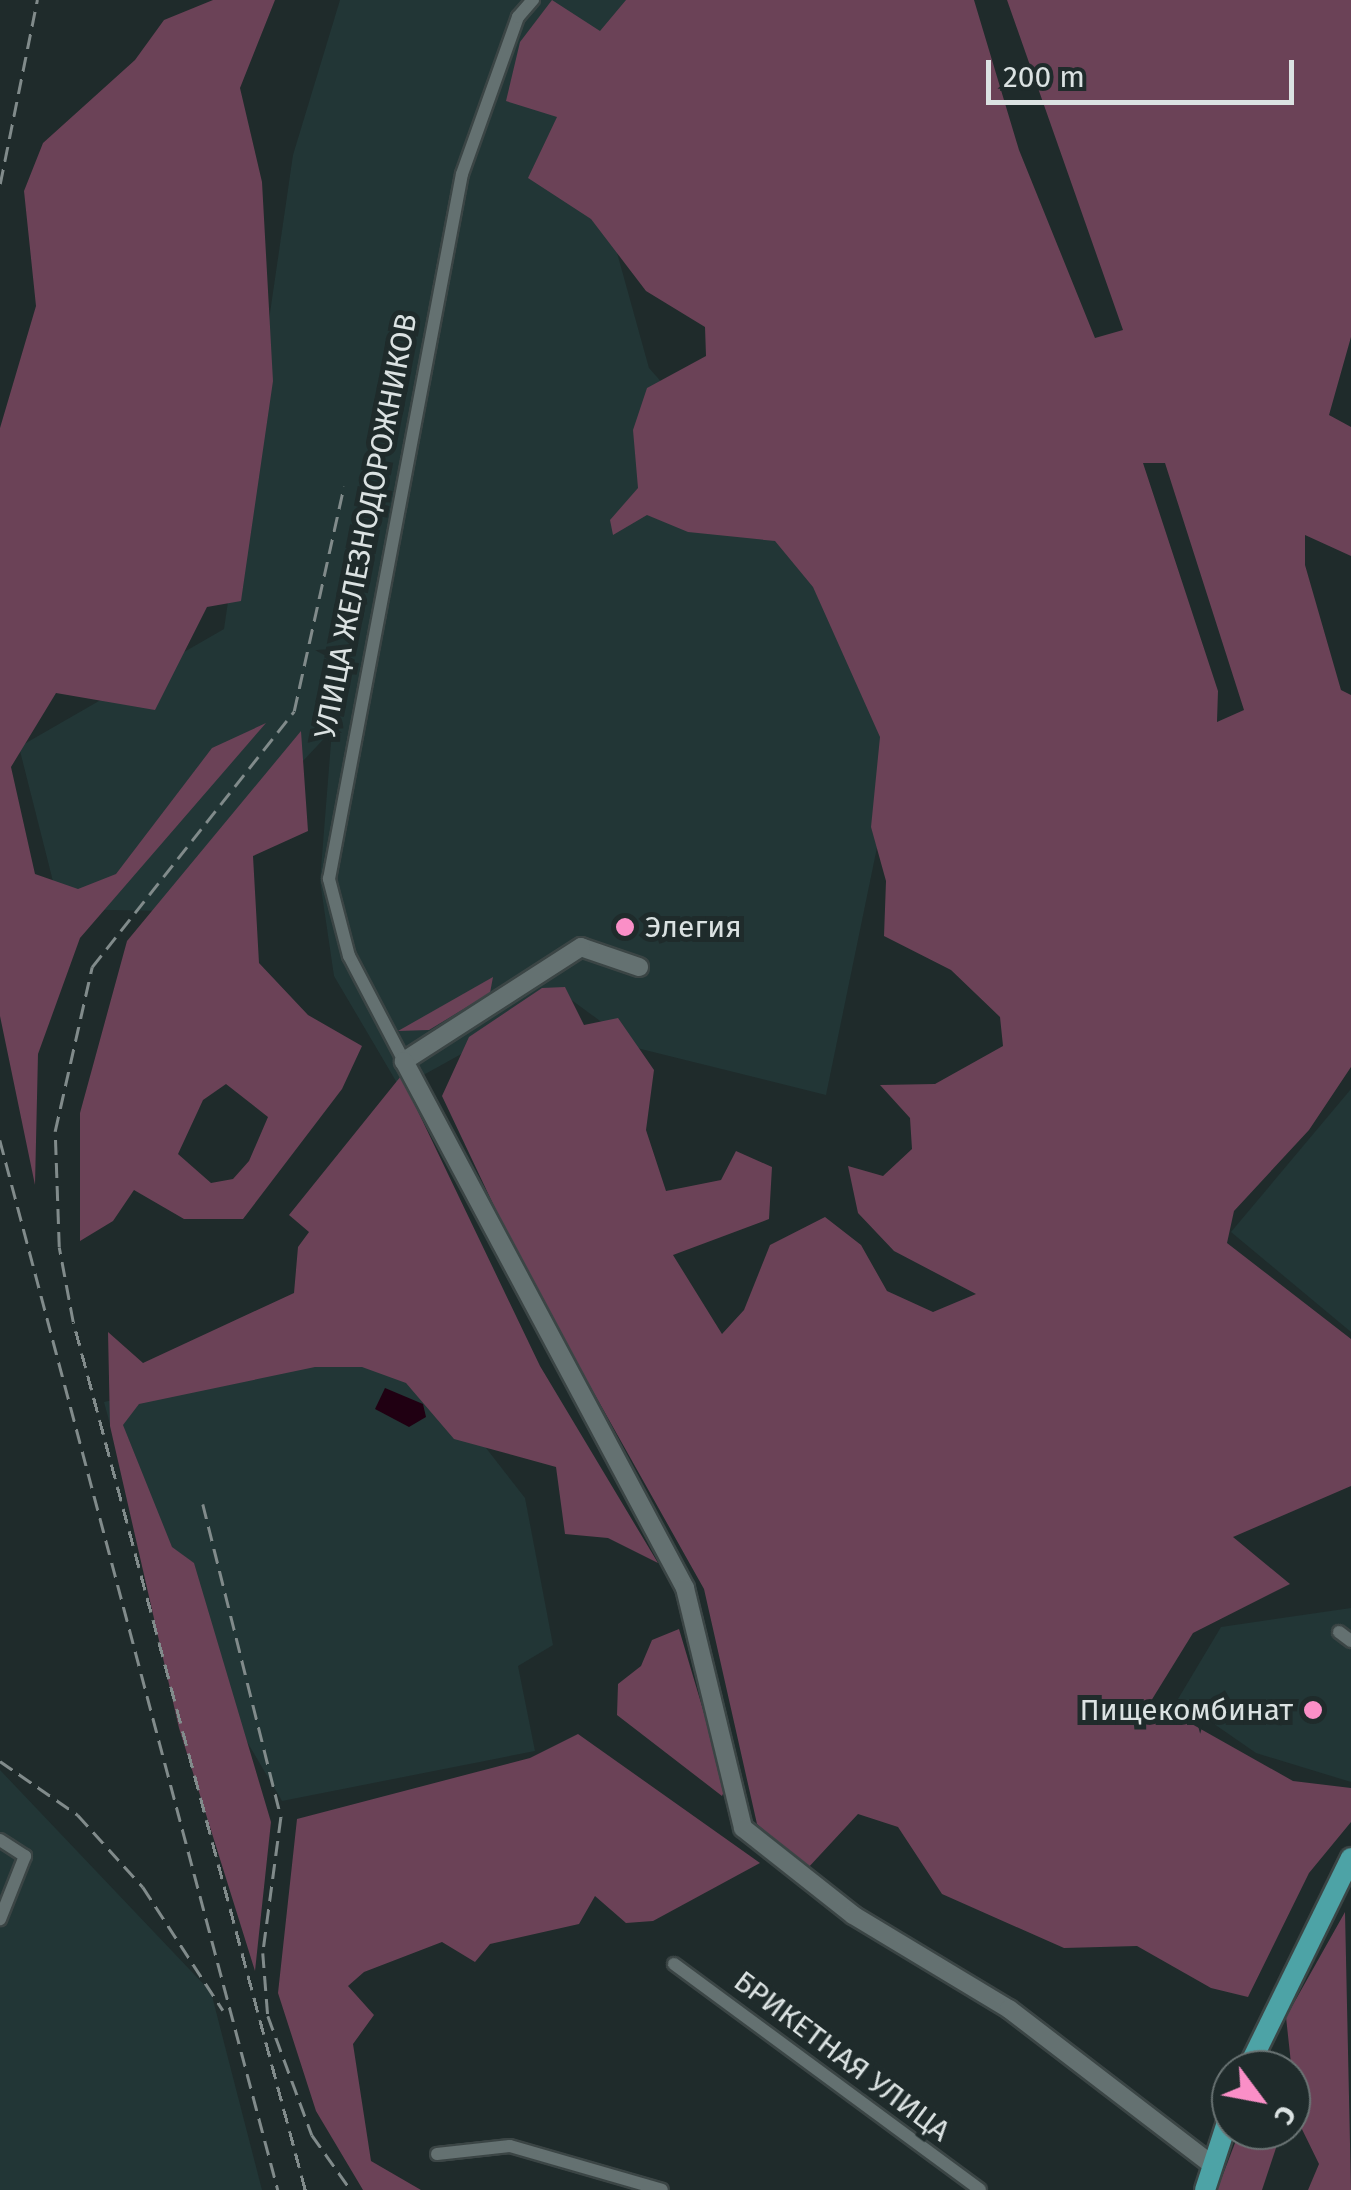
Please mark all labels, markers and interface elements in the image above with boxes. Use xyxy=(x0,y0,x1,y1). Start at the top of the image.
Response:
scale bar xyxy=(991,40,1298,102)
text: 200 m xyxy=(1003,59,1085,95)
street label: УЛИЦА ЖЕЛЕЗНОДОРОЖНИКОВ xyxy=(307,311,425,741)
place label: Элегия xyxy=(645,909,742,945)
marker: Элегия xyxy=(614,916,636,938)
place label: Пищекомбинат xyxy=(1079,1692,1293,1728)
marker: Пищекомбинат xyxy=(1302,1699,1324,1721)
street label: БРИКЕТНАЯ УЛИЦА xyxy=(727,1963,957,2149)
north arrow xyxy=(1211,2050,1311,2150)
text: С xyxy=(1267,2100,1303,2131)

